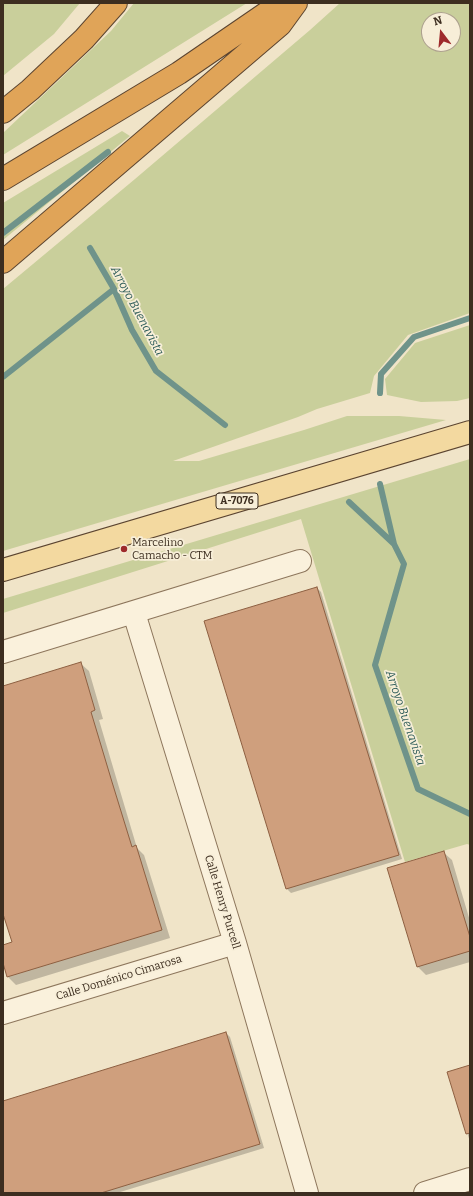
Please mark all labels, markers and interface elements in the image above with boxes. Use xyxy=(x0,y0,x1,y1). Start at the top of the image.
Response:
north arrow xyxy=(421,12,461,52)
text: N xyxy=(432,14,444,28)
water label: Arroyo Buenavista xyxy=(107,264,167,358)
road number: A-7076 xyxy=(216,493,258,509)
place label: Marcelino Camacho - CTM xyxy=(132,536,212,562)
marker: Marcelino Camacho - CTM xyxy=(119,544,129,554)
water label: Arroyo Buenavista xyxy=(382,669,428,767)
street label: Calle Henry Purcell xyxy=(201,853,243,951)
street label: Calle Doménico Cimarosa xyxy=(54,953,184,1003)

